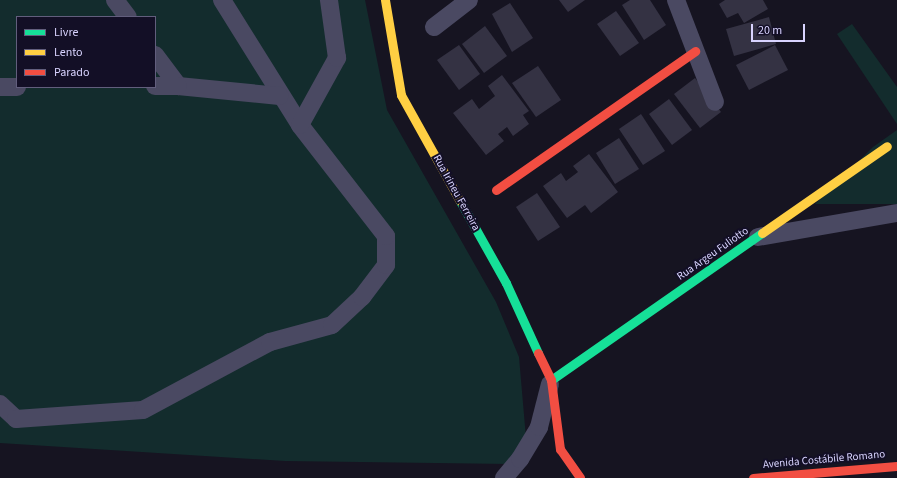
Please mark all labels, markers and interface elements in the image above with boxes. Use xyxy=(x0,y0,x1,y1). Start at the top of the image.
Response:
legend xyxy=(16,16,156,88)
scale bar xyxy=(753,16,807,42)
text: 20 m xyxy=(758,22,782,39)
text: Livre xyxy=(54,24,78,41)
text: Lento xyxy=(54,44,83,61)
text: Parado xyxy=(54,64,89,81)
street label: Rua Irineu Ferreira xyxy=(430,153,482,233)
street label: Rua Argeu Fuliotto xyxy=(675,224,751,284)
street label: Avenida Costábile Romano xyxy=(762,448,886,472)

